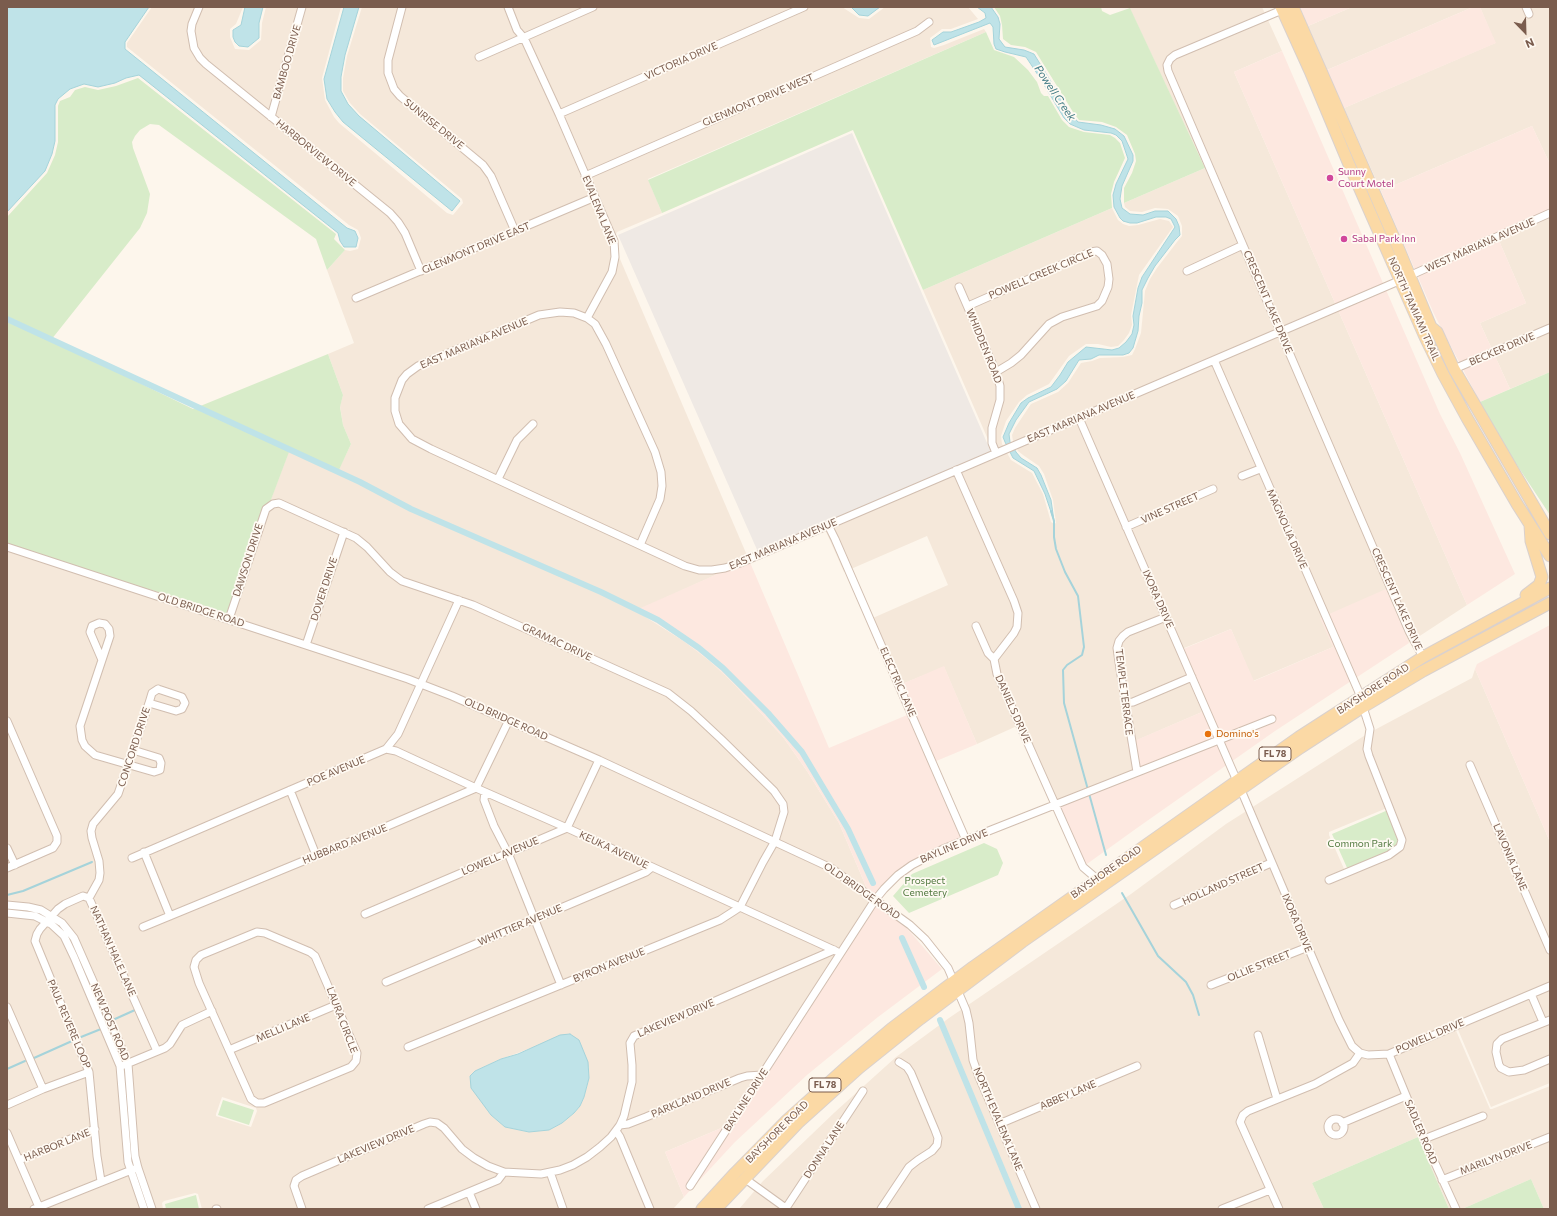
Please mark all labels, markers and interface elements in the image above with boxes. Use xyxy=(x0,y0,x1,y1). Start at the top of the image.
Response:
north arrow xyxy=(1505,12,1545,52)
street label: BAMBOO DRIVE xyxy=(271,23,303,101)
text: N xyxy=(1524,36,1536,51)
street label: VICTORIA DRIVE xyxy=(643,40,719,82)
water label: Powell Creek xyxy=(1032,63,1078,123)
street label: GLENMONT DRIVE WEST xyxy=(701,71,815,129)
street label: SUNRISE DRIVE xyxy=(402,96,466,152)
street label: HARBORVIEW DRIVE xyxy=(274,117,358,189)
place label: Sunny Court Motel xyxy=(1338,166,1394,190)
marker: Sunny Court Motel xyxy=(1325,173,1335,183)
street label: EVALENA LANE xyxy=(580,174,618,246)
street label: WEST MARIANA AVENUE xyxy=(1423,215,1537,275)
street label: GLENMONT DRIVE EAST xyxy=(420,220,532,276)
place label: Sabal Park Inn xyxy=(1352,233,1416,245)
marker: Sabal Park Inn xyxy=(1339,234,1349,244)
street label: POWELL CREEK CIRCLE xyxy=(987,247,1095,301)
street label: CRESCENT LAKE DRIVE xyxy=(1241,249,1295,355)
street label: NORTH TAMIAMI TRAIL xyxy=(1386,255,1442,363)
street label: WHIDDEN ROAD xyxy=(964,307,1004,385)
street label: EAST MARIANA AVENUE xyxy=(418,315,530,371)
street label: BECKER DRIVE xyxy=(1467,330,1537,368)
street label: EAST MARIANA AVENUE xyxy=(1025,389,1137,445)
street label: MAGNOLIA DRIVE xyxy=(1264,487,1310,571)
street label: VINE STREET xyxy=(1139,490,1201,526)
street label: EAST MARIANA AVENUE xyxy=(727,516,839,572)
street label: DAWSON DRIVE xyxy=(230,522,266,598)
street label: CRESCENT LAKE DRIVE xyxy=(1369,546,1425,652)
street label: DOVER DRIVE xyxy=(308,556,340,622)
street label: IXORA DRIVE xyxy=(1140,568,1176,630)
street label: OLD BRIDGE ROAD xyxy=(156,590,246,630)
street label: GRAMAC DRIVE xyxy=(520,621,594,663)
street label: ELECTRIC LANE xyxy=(877,645,919,719)
street label: TEMPLE TERRACE xyxy=(1113,648,1135,736)
street label: BAYSHORE ROAD xyxy=(1335,661,1411,717)
street label: DANIELS DRIVE xyxy=(993,673,1033,745)
street label: OLD BRIDGE ROAD xyxy=(462,695,550,743)
street label: CONCORD DRIVE xyxy=(115,706,153,788)
place label: Domino's xyxy=(1216,728,1259,740)
marker: Domino's xyxy=(1203,729,1213,739)
road number: FL 78 xyxy=(1259,747,1291,761)
street label: POE AVENUE xyxy=(305,753,367,789)
street label: HUBBARD AVENUE xyxy=(301,822,389,866)
street label: LAVONIA LANE xyxy=(1490,822,1530,892)
street label: BAYLINE DRIVE xyxy=(918,826,990,866)
street label: KEUKA AVENUE xyxy=(577,829,651,871)
street label: LOWELL AVENUE xyxy=(460,834,540,878)
park label: Common Park xyxy=(1328,838,1392,850)
street label: BAYSHORE ROAD xyxy=(1068,843,1144,901)
street label: OLD BRIDGE ROAD xyxy=(822,860,902,922)
street label: HOLLAND STREET xyxy=(1180,861,1266,907)
park label: Prospect Cemetery xyxy=(903,875,947,898)
street label: IXORA DRIVE xyxy=(1279,892,1315,954)
street label: WHITTIER AVENUE xyxy=(476,902,564,948)
street label: NATHAN HALE LANE xyxy=(88,904,138,998)
street label: BYRON AVENUE xyxy=(571,945,647,985)
street label: OLLIE STREET xyxy=(1226,948,1292,984)
street label: PAUL REVERE LOOP xyxy=(45,978,93,1070)
street label: NEW POST ROAD xyxy=(88,982,132,1062)
street label: LAURA CIRCLE xyxy=(324,985,360,1055)
street label: LAKEVIEW DRIVE xyxy=(636,996,716,1040)
street label: MELLI LANE xyxy=(254,1011,312,1045)
street label: POWELL DRIVE xyxy=(1394,1016,1466,1056)
street label: BAYLINE DRIVE xyxy=(721,1066,771,1134)
street label: NORTH EVALENA LANE xyxy=(971,1066,1025,1172)
street label: PARKLAND DRIVE xyxy=(649,1076,733,1120)
road number: FL 78 xyxy=(809,1078,841,1092)
street label: ABBEY LANE xyxy=(1038,1078,1098,1112)
street label: BAYSHORE ROAD xyxy=(743,1098,811,1166)
street label: SADLER ROAD xyxy=(1402,1098,1440,1166)
street label: DONNA LANE xyxy=(801,1119,847,1181)
street label: LAKEVIEW DRIVE xyxy=(336,1122,416,1166)
street label: HARBOR LANE xyxy=(22,1126,92,1164)
street label: MARILYN DRIVE xyxy=(1458,1139,1534,1177)

